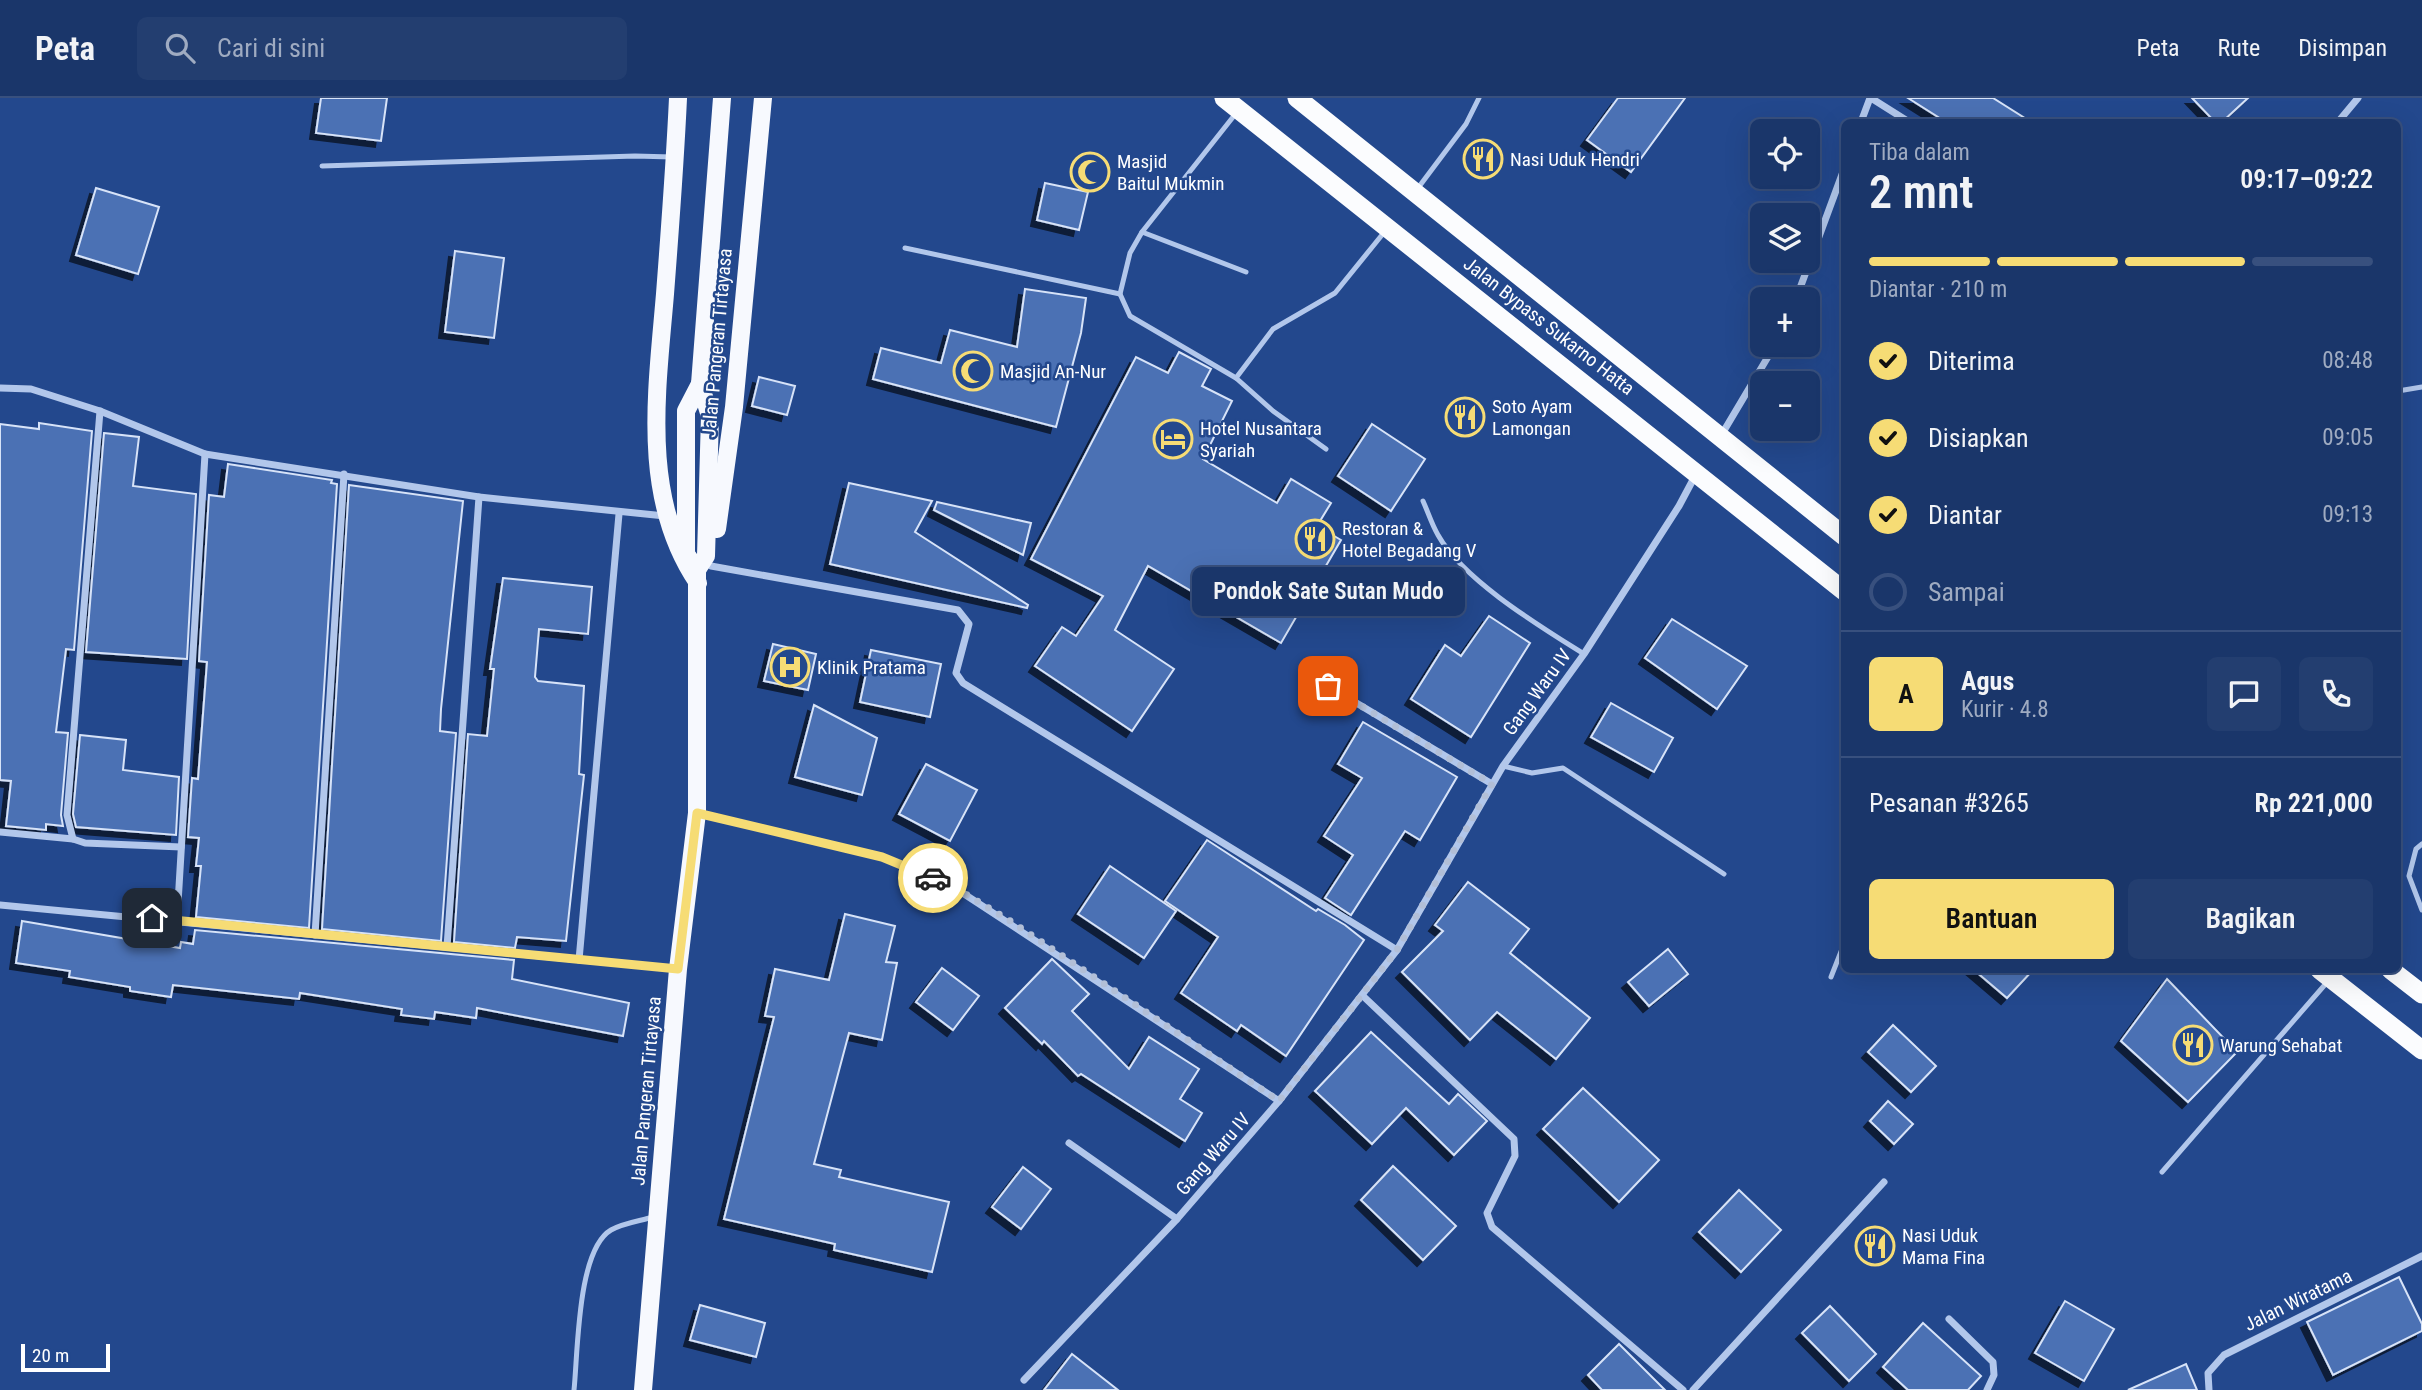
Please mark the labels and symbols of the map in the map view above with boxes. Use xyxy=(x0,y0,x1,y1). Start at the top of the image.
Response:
restaurant icon: Nasi Uduk Hendri xyxy=(1462,138,1504,180)
place label: Nasi Uduk Hendri xyxy=(1510,148,1640,171)
place label: Masjid Baitul Mukmin xyxy=(1117,150,1224,195)
mosque icon: Masjid Baitul Mukmin xyxy=(1069,151,1111,193)
street label: Jalan Pangeran Tirtayasa xyxy=(697,247,737,439)
street label: Jalan Bypass Sukarno Hatta xyxy=(1459,252,1639,400)
mosque icon: Masjid An-Nur xyxy=(952,350,994,392)
place label: Masjid An-Nur xyxy=(1000,360,1106,383)
place label: Soto Ayam Lamongan xyxy=(1492,395,1572,440)
restaurant icon: Soto Ayam Lamongan xyxy=(1444,396,1486,438)
place label: Hotel Nusantara Syariah xyxy=(1200,417,1322,462)
hotel icon: Hotel Nusantara Syariah xyxy=(1152,418,1194,460)
place label: Restoran & Hotel Begadang V xyxy=(1342,517,1477,562)
restaurant icon: Restoran & Hotel Begadang V xyxy=(1294,518,1336,560)
callout: Pondok Sate Sutan Mudo xyxy=(1192,567,1464,616)
street label: Gang Waru IV xyxy=(1498,644,1576,740)
hospital icon: Klinik Pratama xyxy=(769,646,811,688)
place label: Klinik Pratama xyxy=(817,656,926,679)
pin xyxy=(1298,656,1358,716)
courier xyxy=(898,843,968,913)
pin xyxy=(122,888,182,948)
street label: Jalan Pangeran Tirtayasa xyxy=(626,995,666,1187)
restaurant icon: Warung Sehabat xyxy=(2172,1024,2214,1066)
place label: Warung Sehabat xyxy=(2220,1034,2342,1057)
street label: Gang Waru IV xyxy=(1171,1108,1255,1200)
place label: Nasi Uduk Mama Fina xyxy=(1902,1224,1985,1269)
restaurant icon: Nasi Uduk Mama Fina xyxy=(1854,1225,1896,1267)
street label: Jalan Wiratama xyxy=(2240,1264,2356,1336)
scale bar xyxy=(21,1341,110,1373)

